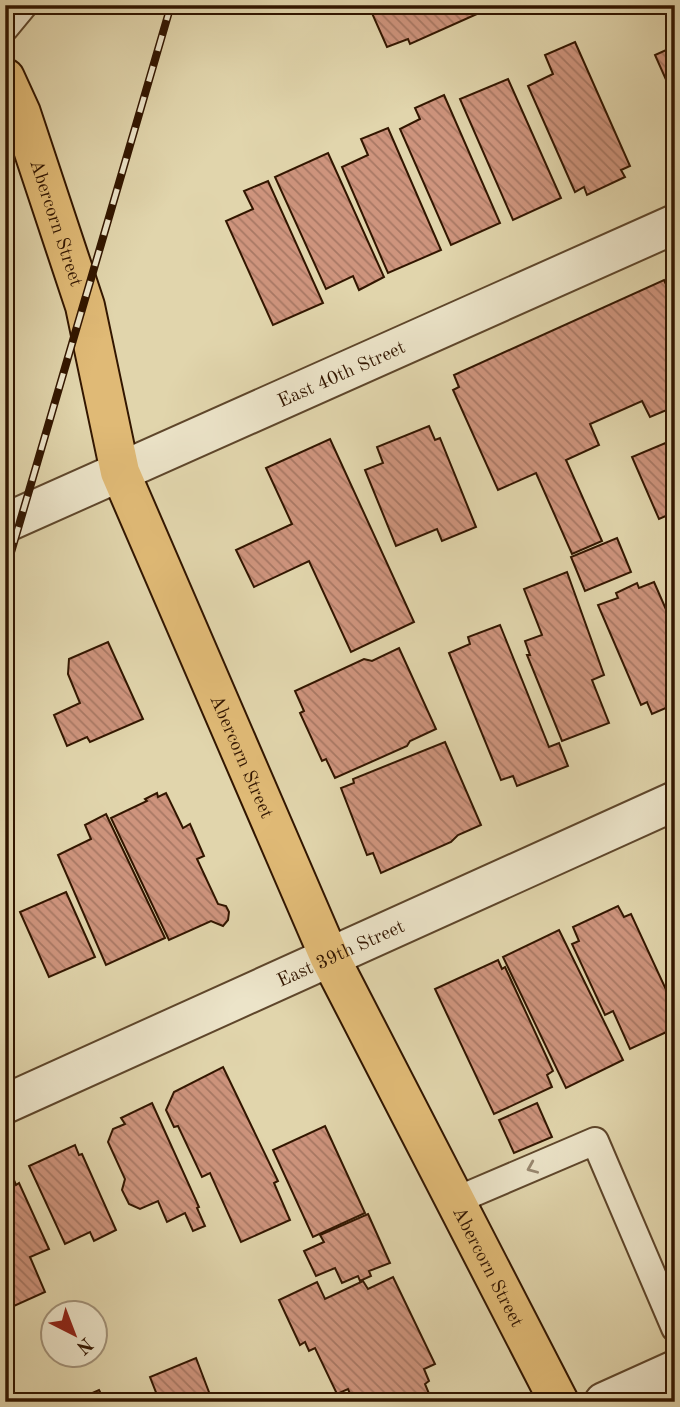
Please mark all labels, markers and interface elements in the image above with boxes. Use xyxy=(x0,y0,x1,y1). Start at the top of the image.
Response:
street label: Abercorn Street xyxy=(25,158,85,289)
street label: East 40th Street xyxy=(275,339,409,412)
street label: Abercorn Street xyxy=(205,693,275,822)
street label: East 39th Street xyxy=(275,918,408,992)
one-way arrow xyxy=(527,1160,540,1174)
street label: Abercorn Street xyxy=(448,1204,526,1331)
north arrow xyxy=(38,1298,108,1368)
text: N xyxy=(72,1333,95,1357)

